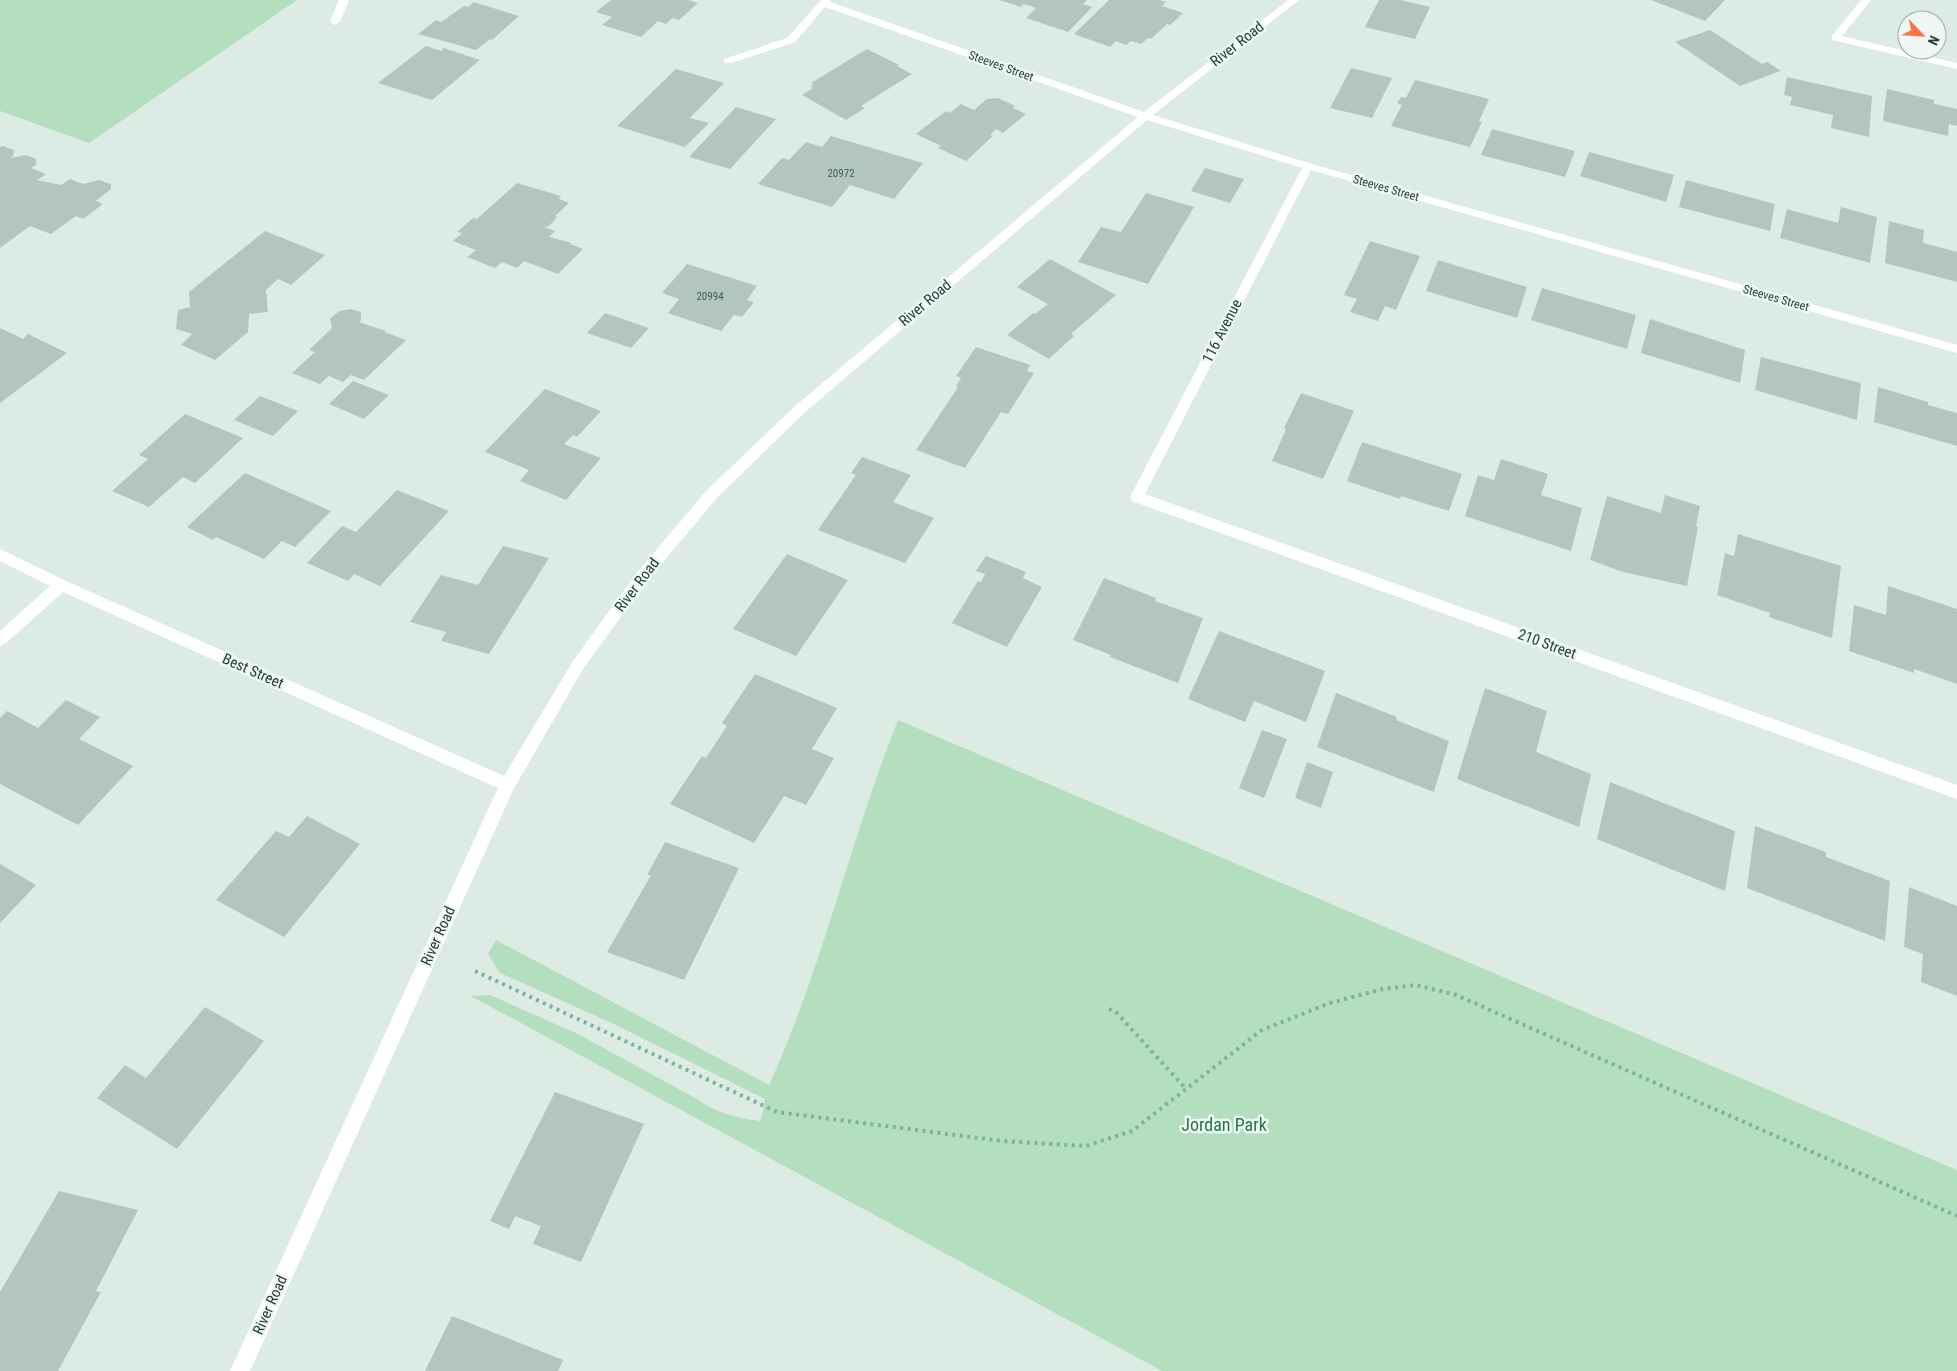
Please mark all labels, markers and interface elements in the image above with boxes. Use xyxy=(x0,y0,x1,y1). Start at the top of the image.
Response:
north arrow xyxy=(1897,10,1947,60)
street label: River Road xyxy=(1207,18,1267,70)
text: N xyxy=(1925,33,1943,48)
street label: Steeves Street xyxy=(967,48,1036,84)
house number: 20972 xyxy=(827,167,855,180)
street label: Steeves Street xyxy=(1351,172,1421,204)
street label: River Road xyxy=(895,276,955,330)
street label: Steeves Street xyxy=(1741,282,1811,314)
house number: 20994 xyxy=(696,290,724,303)
street label: 116 Avenue xyxy=(1198,296,1246,366)
street label: River Road xyxy=(611,554,663,616)
street label: 210 Street xyxy=(1515,625,1579,663)
street label: Best Street xyxy=(220,650,286,692)
street label: River Road xyxy=(417,904,459,968)
park label: Jordan Park xyxy=(1181,1114,1267,1135)
street label: River Road xyxy=(249,1273,291,1337)

